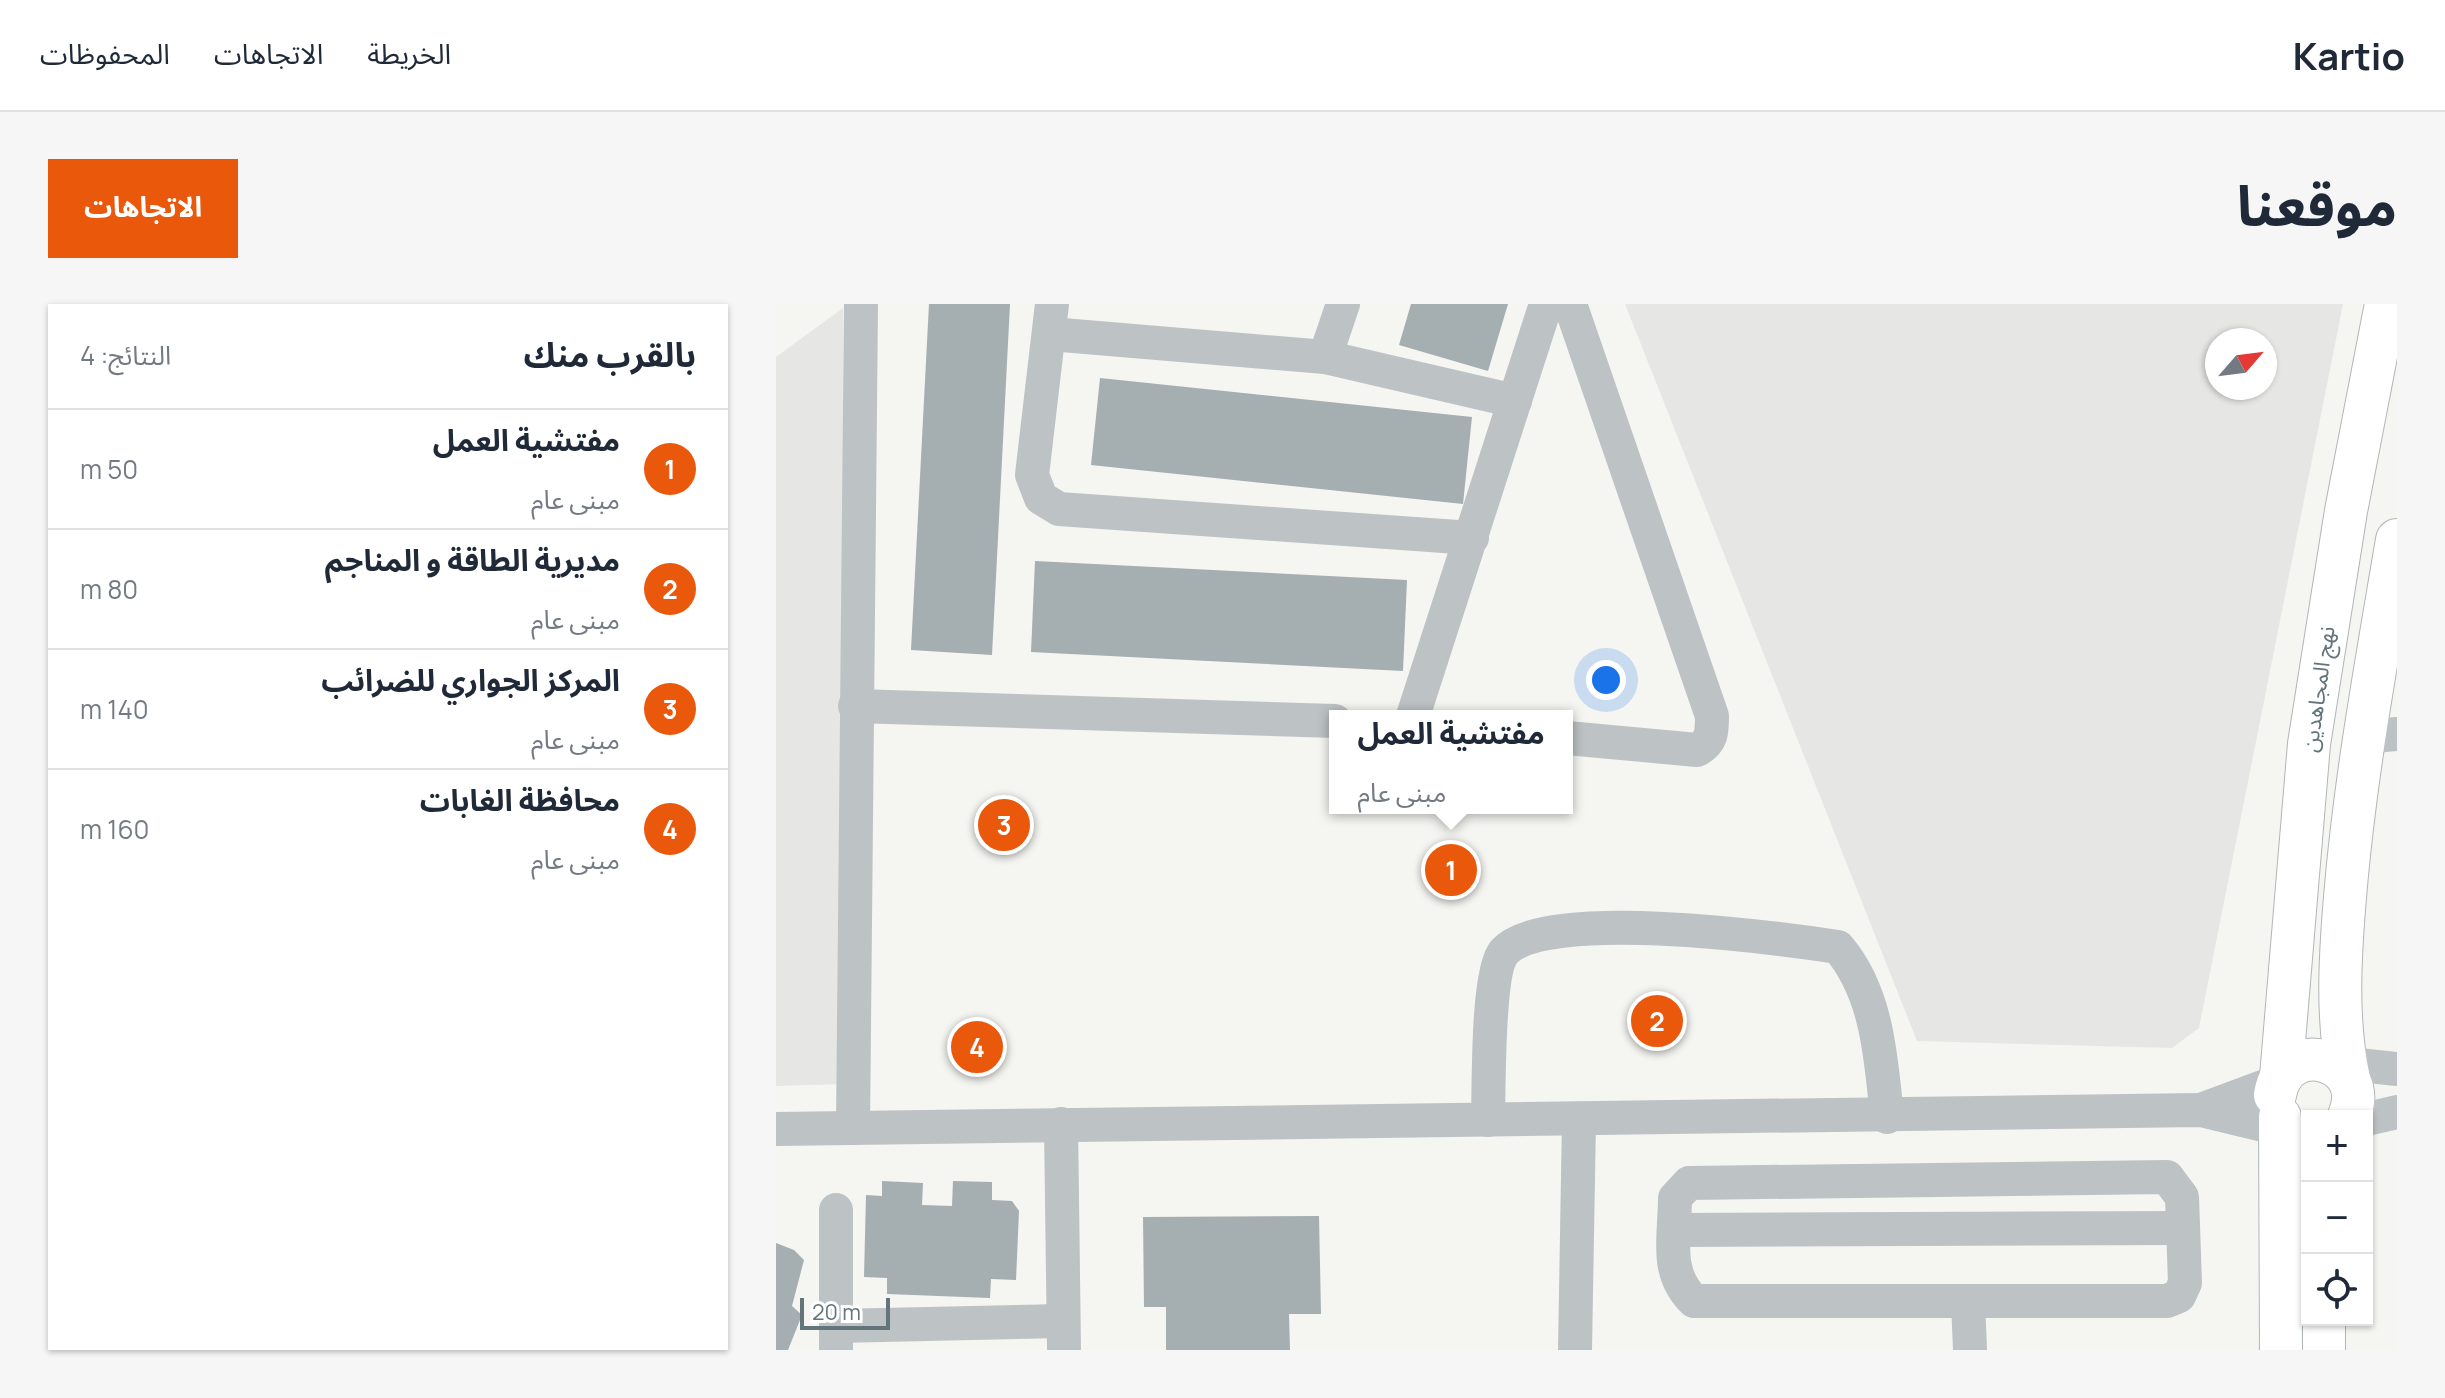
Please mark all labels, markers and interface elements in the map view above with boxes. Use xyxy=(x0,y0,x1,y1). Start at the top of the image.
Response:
text: Kartio xyxy=(2293,29,2405,81)
text: المحفوظات xyxy=(40,34,170,72)
text: الاتجاهات xyxy=(214,34,323,72)
text: الخريطة xyxy=(367,34,451,72)
button: الاتجاهات xyxy=(48,159,238,258)
text: موقعنا xyxy=(2237,166,2397,243)
north arrow xyxy=(2205,328,2277,400)
text: بالقرب منك xyxy=(523,331,696,377)
text: النتائج: 4 xyxy=(80,337,171,373)
text: مفتشية العمل xyxy=(433,419,620,460)
text: 50 m xyxy=(80,451,138,487)
text: 1 xyxy=(664,451,676,487)
text: مبنى عام xyxy=(531,481,620,517)
text: مديرية الطاقة و المناجم xyxy=(325,539,620,580)
text: 80 m xyxy=(80,571,138,607)
text: 2 xyxy=(662,571,678,607)
text: مبنى عام xyxy=(531,601,620,637)
street label: نهج المجاهدين xyxy=(2294,624,2344,754)
text: المركز الجواري للضرائب xyxy=(321,659,620,700)
your location xyxy=(1586,660,1626,700)
text: 140 m xyxy=(80,691,149,727)
text: 3 xyxy=(662,691,678,727)
popup xyxy=(1329,710,1573,814)
text: مفتشية العمل xyxy=(1357,712,1545,753)
text: مبنى عام xyxy=(531,721,620,757)
text: مبنى عام xyxy=(1357,774,1446,810)
text: محافظة الغابات xyxy=(420,779,620,820)
pin: 3 xyxy=(978,795,1030,855)
text: 160 m xyxy=(80,811,149,847)
text: 4 xyxy=(662,811,678,847)
pin: 1 xyxy=(1425,840,1477,900)
text: مبنى عام xyxy=(531,841,620,877)
pin: 2 xyxy=(1631,991,1683,1051)
pin: 4 xyxy=(951,1017,1003,1077)
map controls xyxy=(2301,1110,2373,1326)
button: + xyxy=(2301,1110,2373,1182)
button: − xyxy=(2301,1182,2373,1254)
button: locate xyxy=(2301,1254,2373,1326)
scale bar xyxy=(800,1294,890,1330)
text: 20 m xyxy=(812,1297,861,1327)

